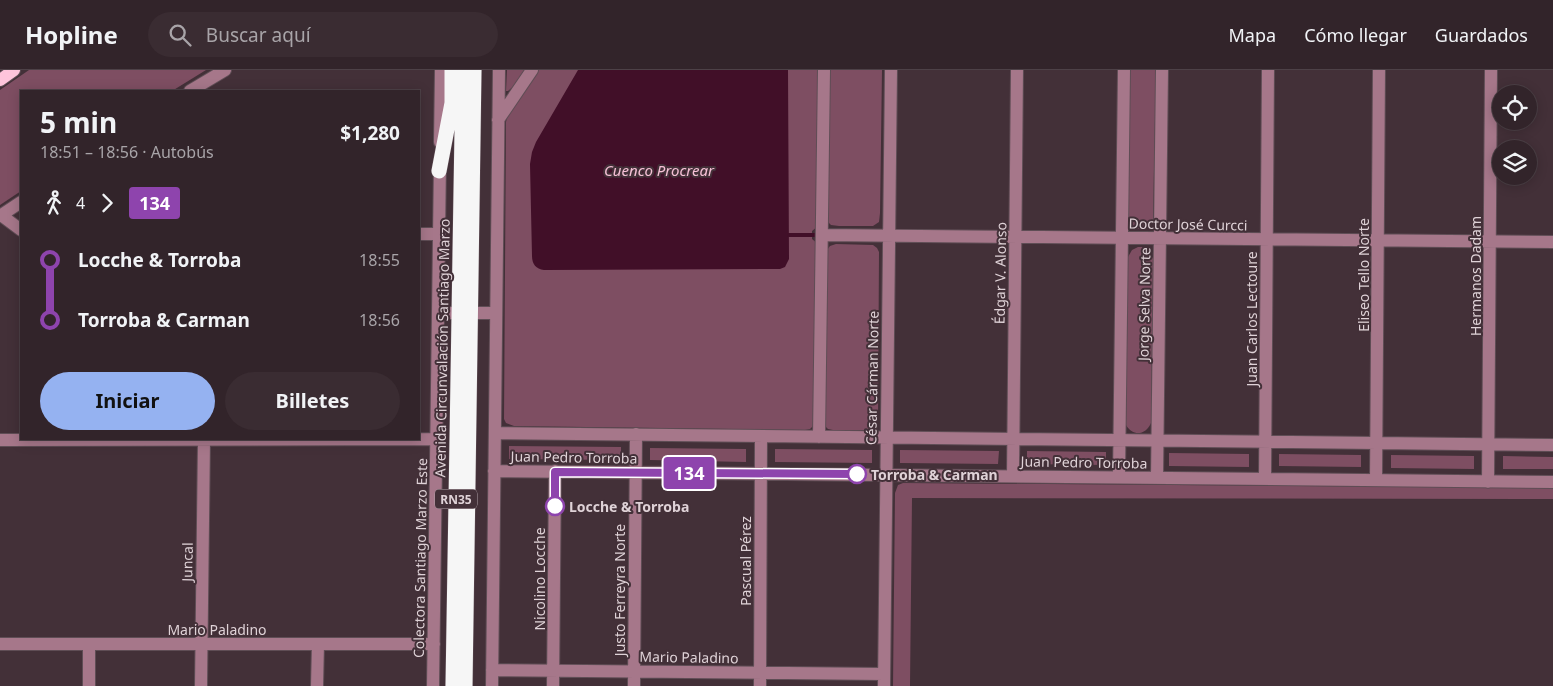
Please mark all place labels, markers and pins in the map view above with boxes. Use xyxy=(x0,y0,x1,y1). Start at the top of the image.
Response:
marker: Torroba & Carman xyxy=(847,464,867,484)
place label: Torroba & Carman xyxy=(871,465,998,484)
marker: Locche & Torroba xyxy=(545,496,565,516)
place label: Locche & Torroba xyxy=(569,497,689,516)

